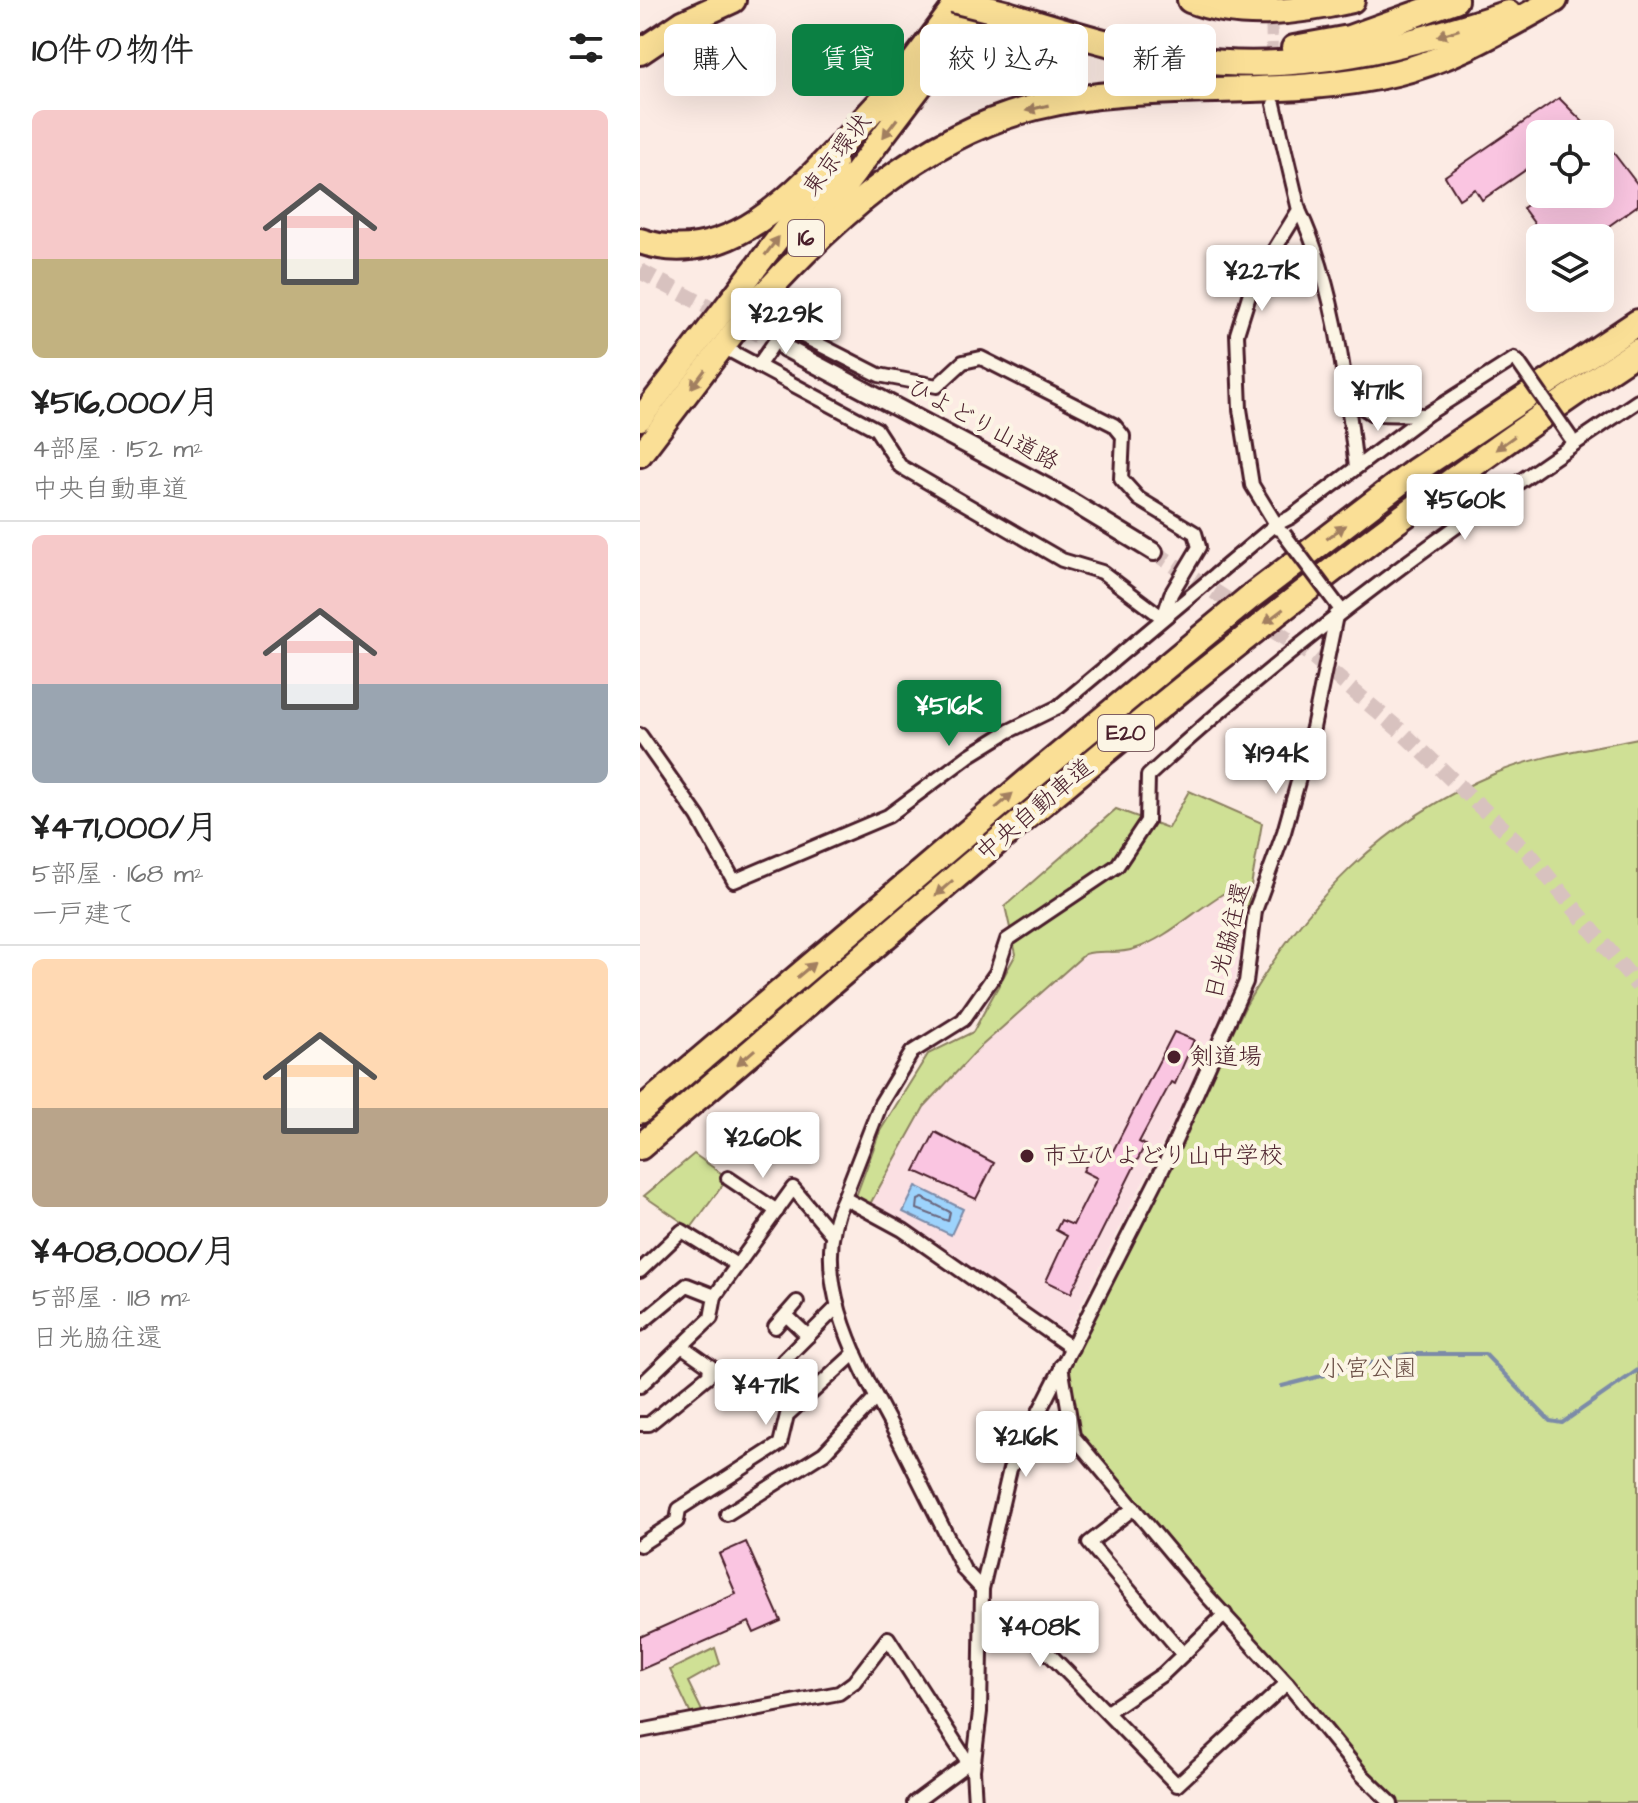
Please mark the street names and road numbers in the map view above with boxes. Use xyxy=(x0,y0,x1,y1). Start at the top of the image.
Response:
street label: 東京環状 xyxy=(795,106,879,204)
road number: 16 xyxy=(788,220,824,256)
street label: ひよどり山道路 xyxy=(901,371,1065,479)
road number: E20 xyxy=(1098,715,1154,751)
street label: 中央自動車道 xyxy=(969,751,1101,869)
street label: 日光脇往還 xyxy=(1197,879,1259,1003)

